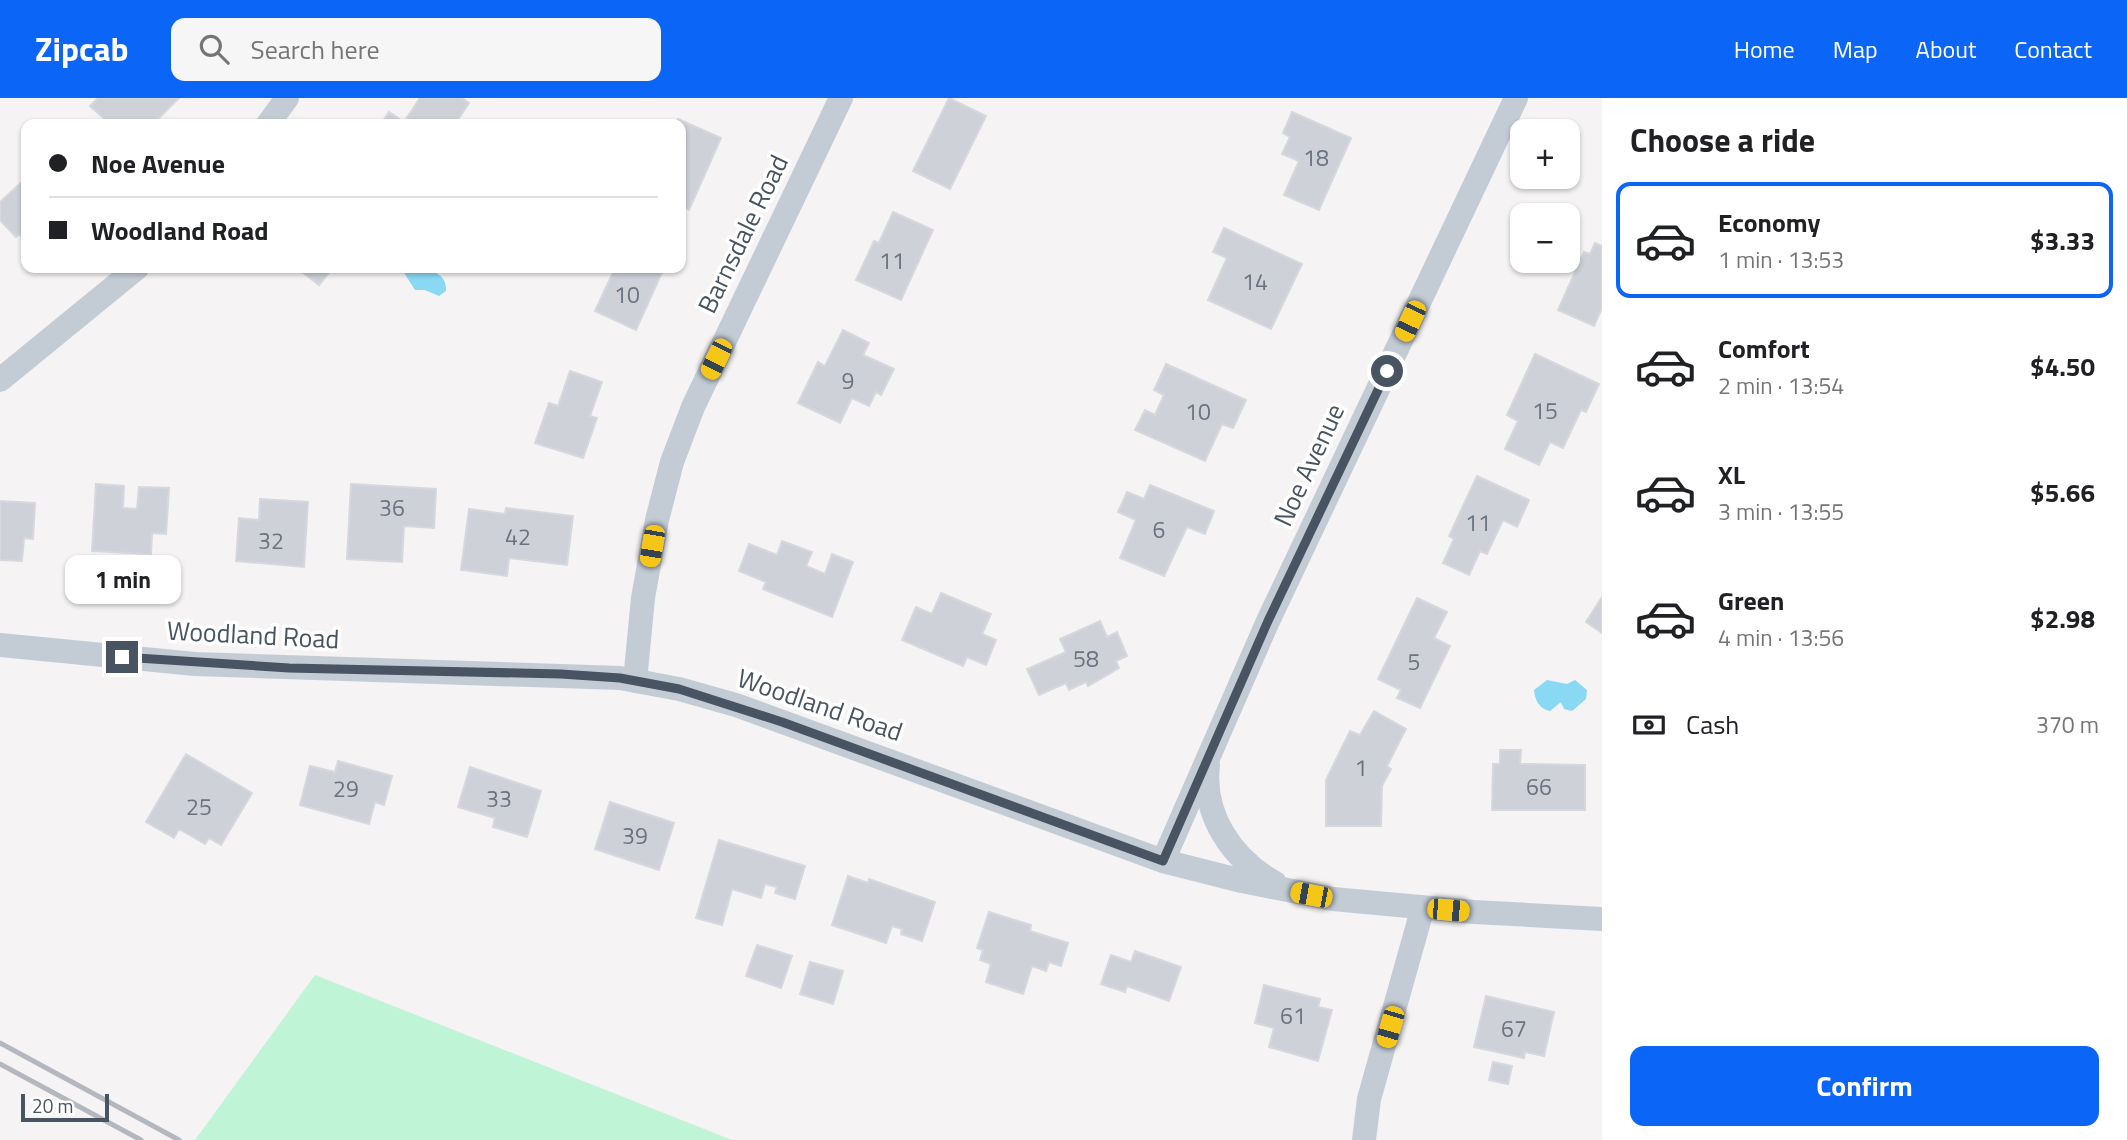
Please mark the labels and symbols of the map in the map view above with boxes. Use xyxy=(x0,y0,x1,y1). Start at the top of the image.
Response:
house number: 18 xyxy=(1303,140,1329,175)
street label: Barnsdale Road xyxy=(687,148,798,320)
house number: 11 xyxy=(879,243,905,278)
house number: 14 xyxy=(1242,264,1268,299)
house number: 10 xyxy=(614,277,640,312)
car xyxy=(1392,298,1429,344)
car xyxy=(698,336,735,382)
route start xyxy=(1371,355,1403,387)
house number: 9 xyxy=(842,363,854,398)
house number: 15 xyxy=(1532,393,1558,428)
house number: 10 xyxy=(1185,394,1211,429)
street label: Noe Avenue xyxy=(1263,397,1354,533)
house number: 36 xyxy=(379,490,405,525)
house number: 11 xyxy=(1465,505,1491,540)
house number: 6 xyxy=(1153,512,1165,547)
house number: 42 xyxy=(505,519,531,554)
house number: 32 xyxy=(258,523,284,558)
car xyxy=(639,523,666,569)
callout: 1 min xyxy=(64,556,180,604)
street label: Woodland Road xyxy=(166,611,340,658)
route end xyxy=(106,641,138,673)
house number: 58 xyxy=(1073,641,1099,676)
house number: 5 xyxy=(1408,644,1420,679)
street label: Woodland Road xyxy=(732,658,908,751)
house number: 1 xyxy=(1355,750,1367,785)
house number: 66 xyxy=(1526,769,1552,804)
house number: 29 xyxy=(333,771,359,806)
house number: 33 xyxy=(486,781,512,816)
house number: 25 xyxy=(186,789,212,824)
house number: 39 xyxy=(622,818,648,853)
car xyxy=(1289,881,1334,909)
car xyxy=(1427,898,1470,922)
house number: 61 xyxy=(1280,998,1306,1033)
car xyxy=(1375,1004,1406,1050)
house number: 67 xyxy=(1501,1011,1527,1046)
scale bar xyxy=(21,1091,108,1123)

